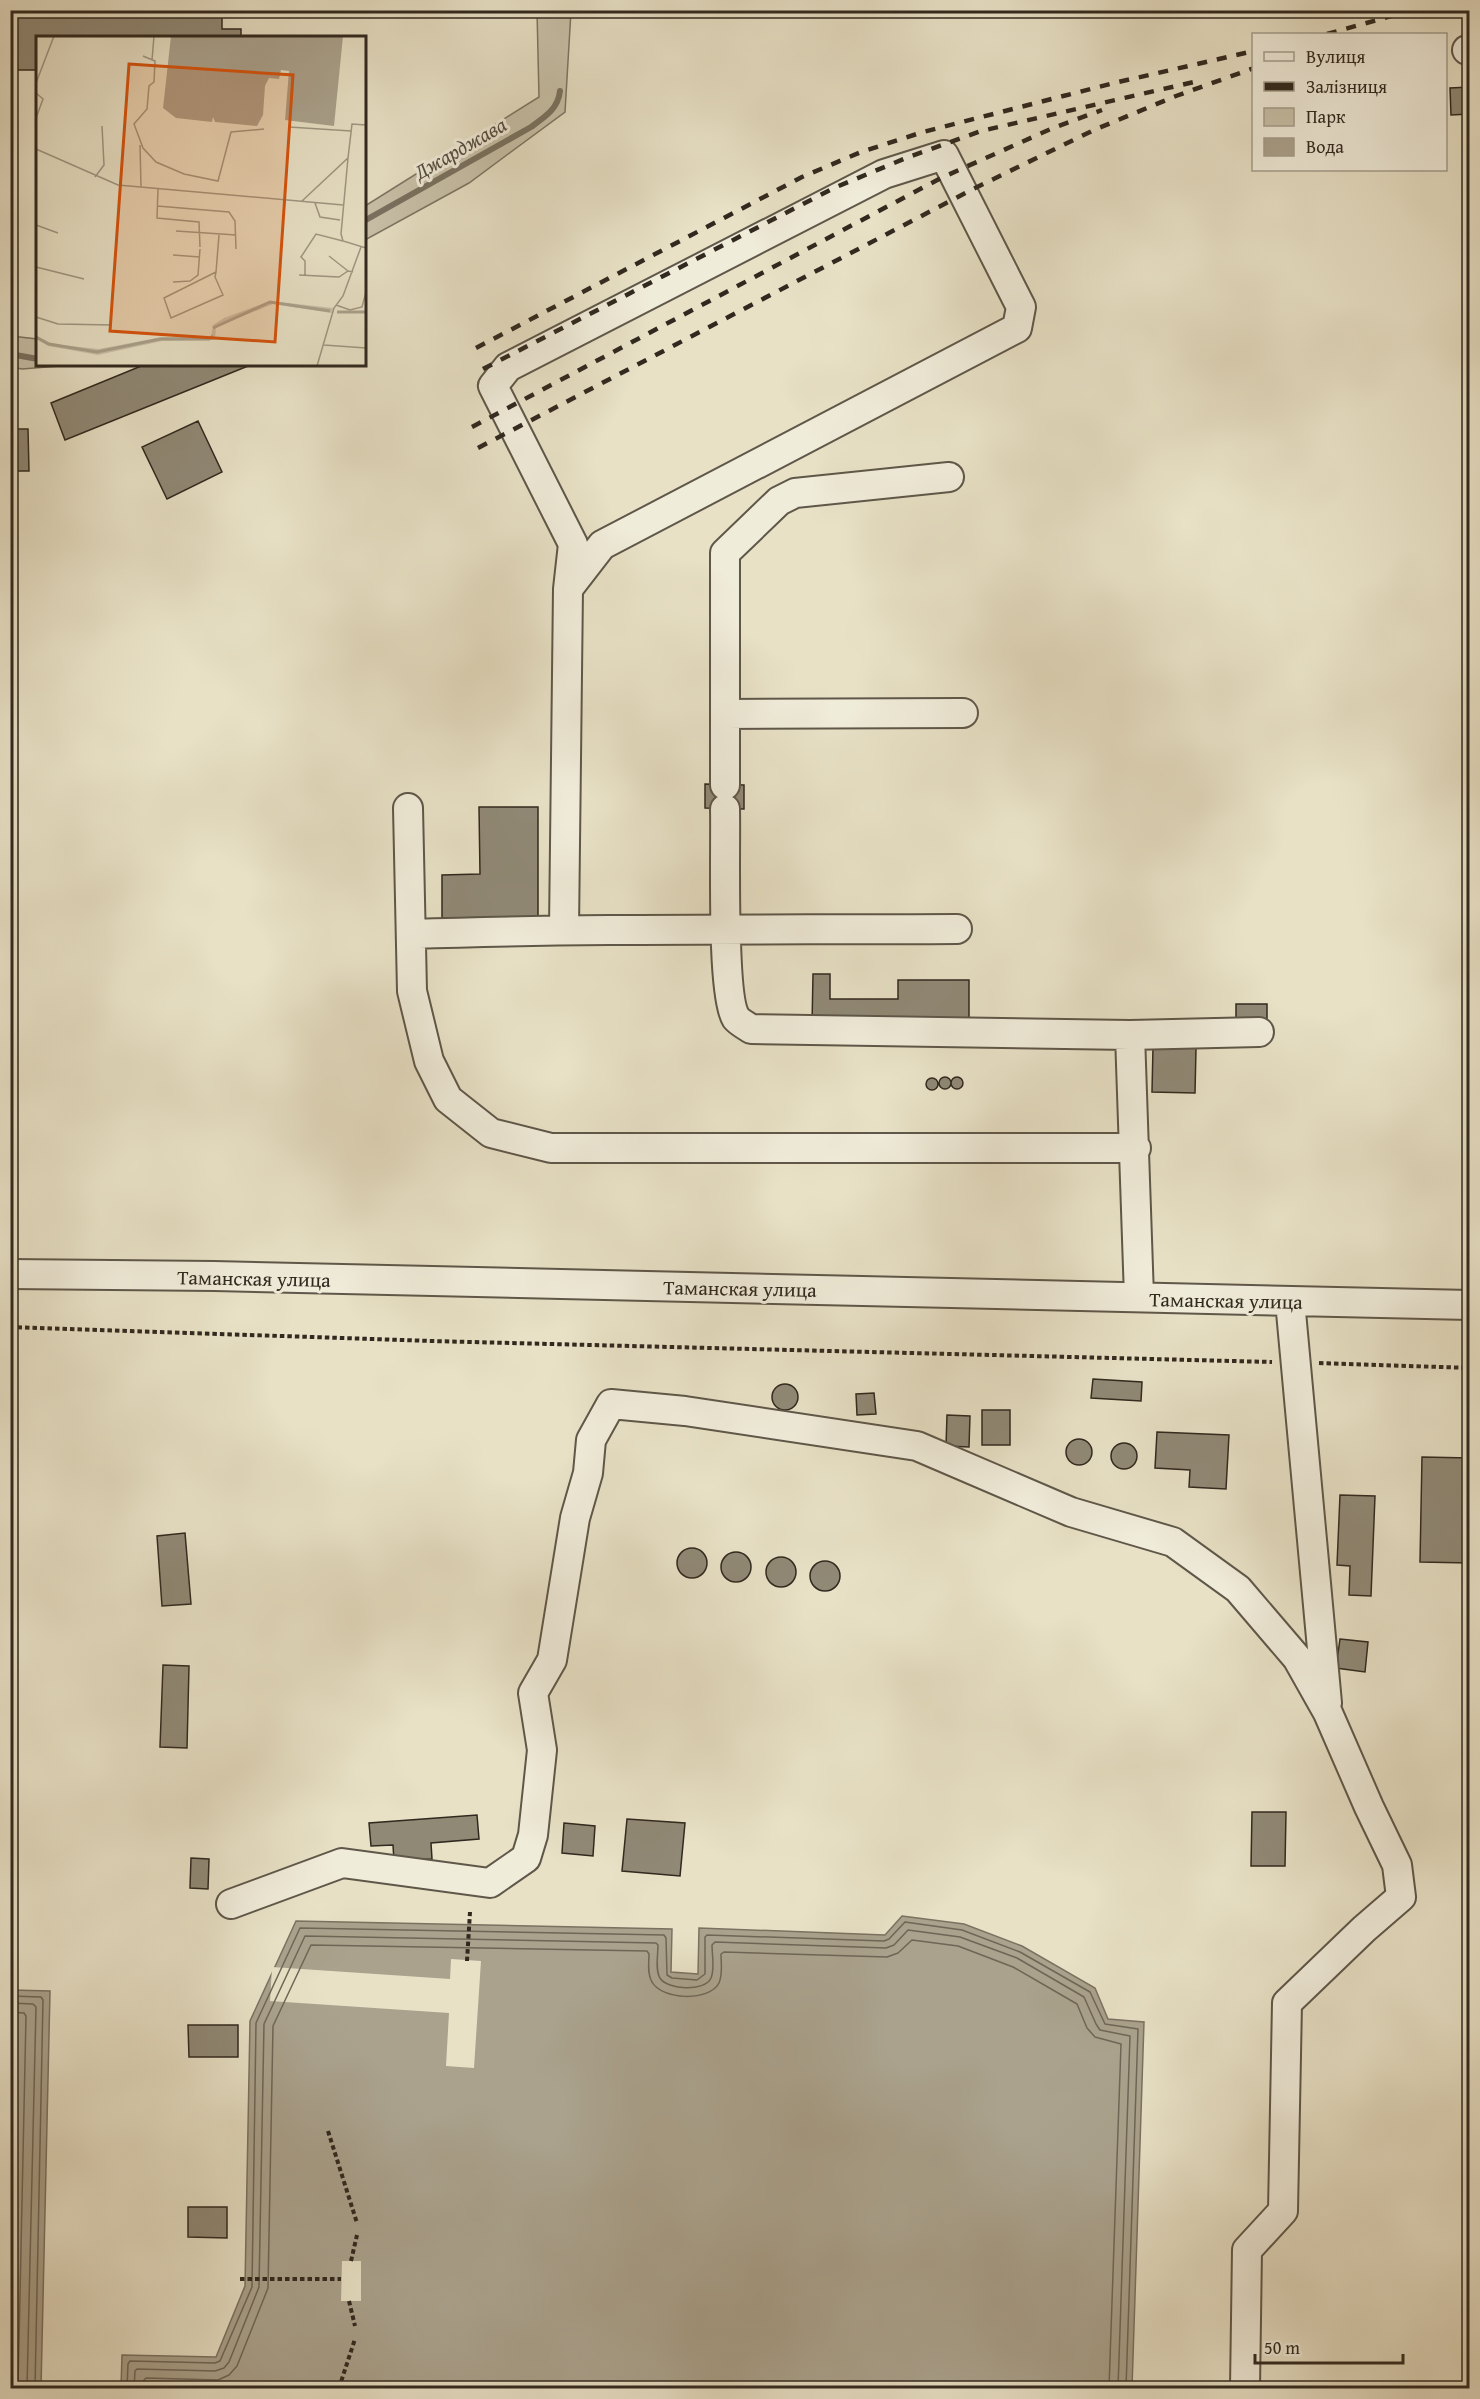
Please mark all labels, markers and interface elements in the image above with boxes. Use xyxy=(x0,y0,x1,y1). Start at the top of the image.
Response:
legend xyxy=(1252,33,1447,171)
inset map xyxy=(36,36,366,366)
text: Вулиця xyxy=(1306,43,1365,70)
text: Залізниця xyxy=(1306,73,1387,100)
text: Парк xyxy=(1306,103,1346,130)
water label: Джарджава xyxy=(407,109,512,188)
text: Вода xyxy=(1306,133,1344,160)
street label: Таманская улица xyxy=(177,1262,331,1294)
street label: Таманская улица xyxy=(663,1272,817,1304)
street label: Таманская улица xyxy=(1149,1284,1303,1316)
scale bar xyxy=(1255,2327,1404,2365)
text: 50 m xyxy=(1264,2334,1300,2361)

